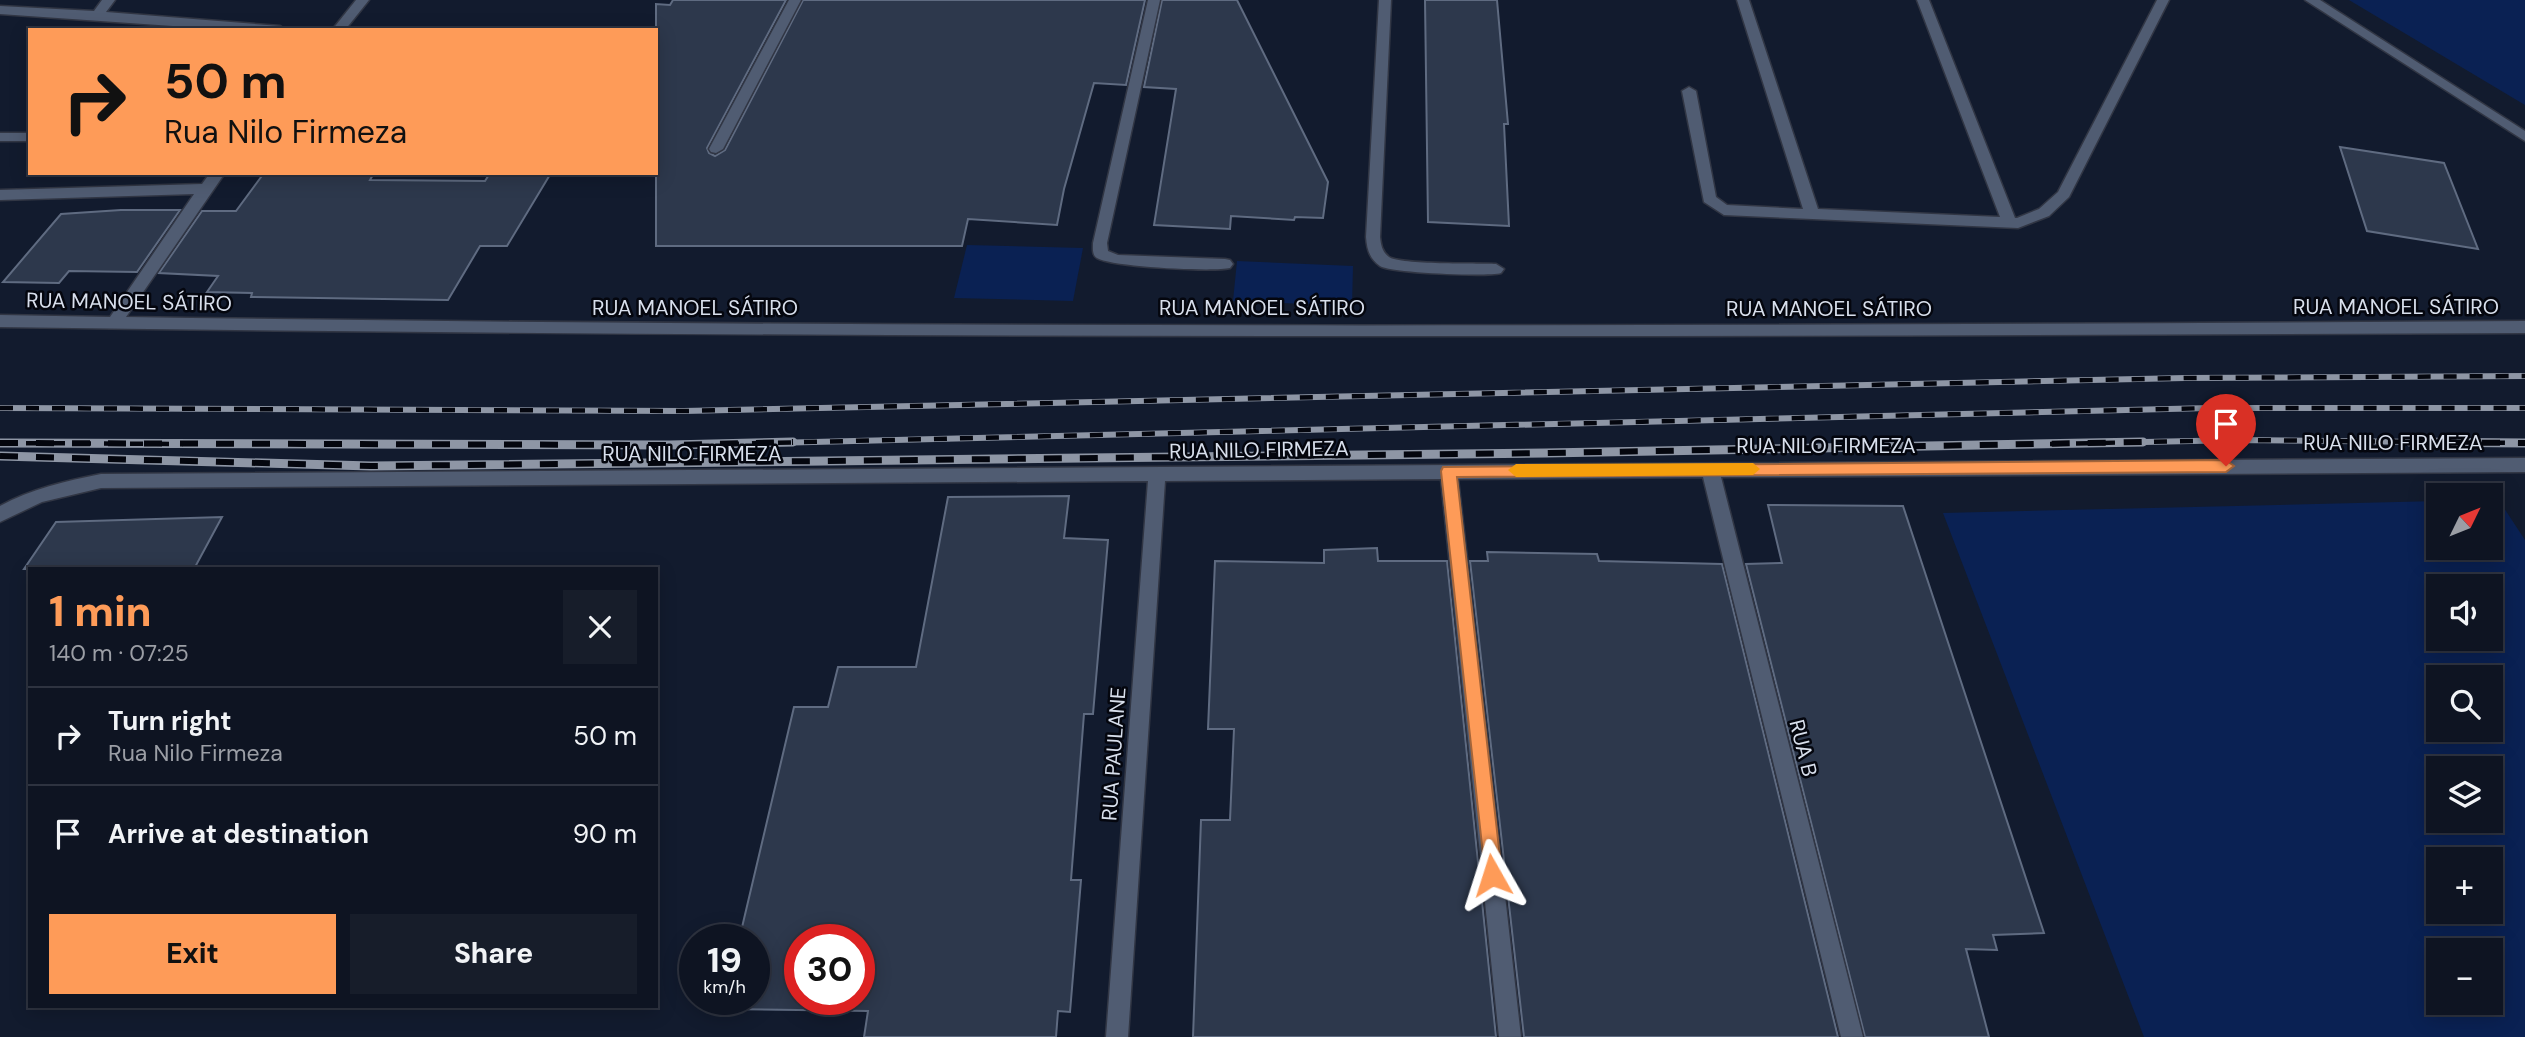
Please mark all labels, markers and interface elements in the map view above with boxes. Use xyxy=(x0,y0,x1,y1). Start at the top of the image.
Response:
text: 50 m xyxy=(164,49,287,113)
icon: right xyxy=(49,56,140,147)
text: Rua Nilo Firmeza xyxy=(164,111,407,153)
street label: RUA MANOEL SÁTIRO xyxy=(26,286,232,318)
street label: RUA MANOEL SÁTIRO xyxy=(2293,293,2499,321)
street label: RUA MANOEL SÁTIRO xyxy=(592,294,798,322)
street label: RUA MANOEL SÁTIRO xyxy=(1159,294,1365,322)
street label: RUA MANOEL SÁTIRO xyxy=(1726,295,1932,323)
pin xyxy=(2196,394,2256,466)
icon: arrive xyxy=(2207,405,2245,443)
street label: RUA NILO FIRMEZA xyxy=(2303,429,2483,457)
street label: RUA NILO FIRMEZA xyxy=(1736,432,1916,460)
street label: RUA NILO FIRMEZA xyxy=(1169,434,1349,466)
street label: RUA NILO FIRMEZA xyxy=(602,440,782,468)
north arrow xyxy=(2426,483,2502,560)
map controls xyxy=(2426,483,2503,1015)
button: sound xyxy=(2426,574,2503,651)
text: 1 min xyxy=(49,584,152,639)
button: close xyxy=(563,590,637,664)
text: 140 m · 07:25 xyxy=(49,638,189,668)
button: search xyxy=(2426,665,2503,742)
street label: RUA PAULANE xyxy=(1095,686,1133,822)
text: Turn right xyxy=(108,704,232,738)
icon: right xyxy=(49,717,87,755)
street label: RUA B xyxy=(1782,717,1824,779)
text: 50 m xyxy=(573,719,637,753)
text: Rua Nilo Firmeza xyxy=(108,738,283,768)
button: layers xyxy=(2426,756,2503,833)
icon: arrive xyxy=(49,815,87,853)
text: Arrive at destination xyxy=(108,817,369,851)
text: 90 m xyxy=(573,817,637,851)
position arrow xyxy=(1455,838,1529,912)
button: + xyxy=(2426,847,2503,924)
button: Exit xyxy=(49,914,336,994)
button: Share xyxy=(350,914,637,994)
speed limit sign: 30 xyxy=(784,924,875,1015)
text: 19 xyxy=(707,937,742,983)
button: − xyxy=(2426,938,2503,1015)
text: km/h xyxy=(703,975,746,999)

